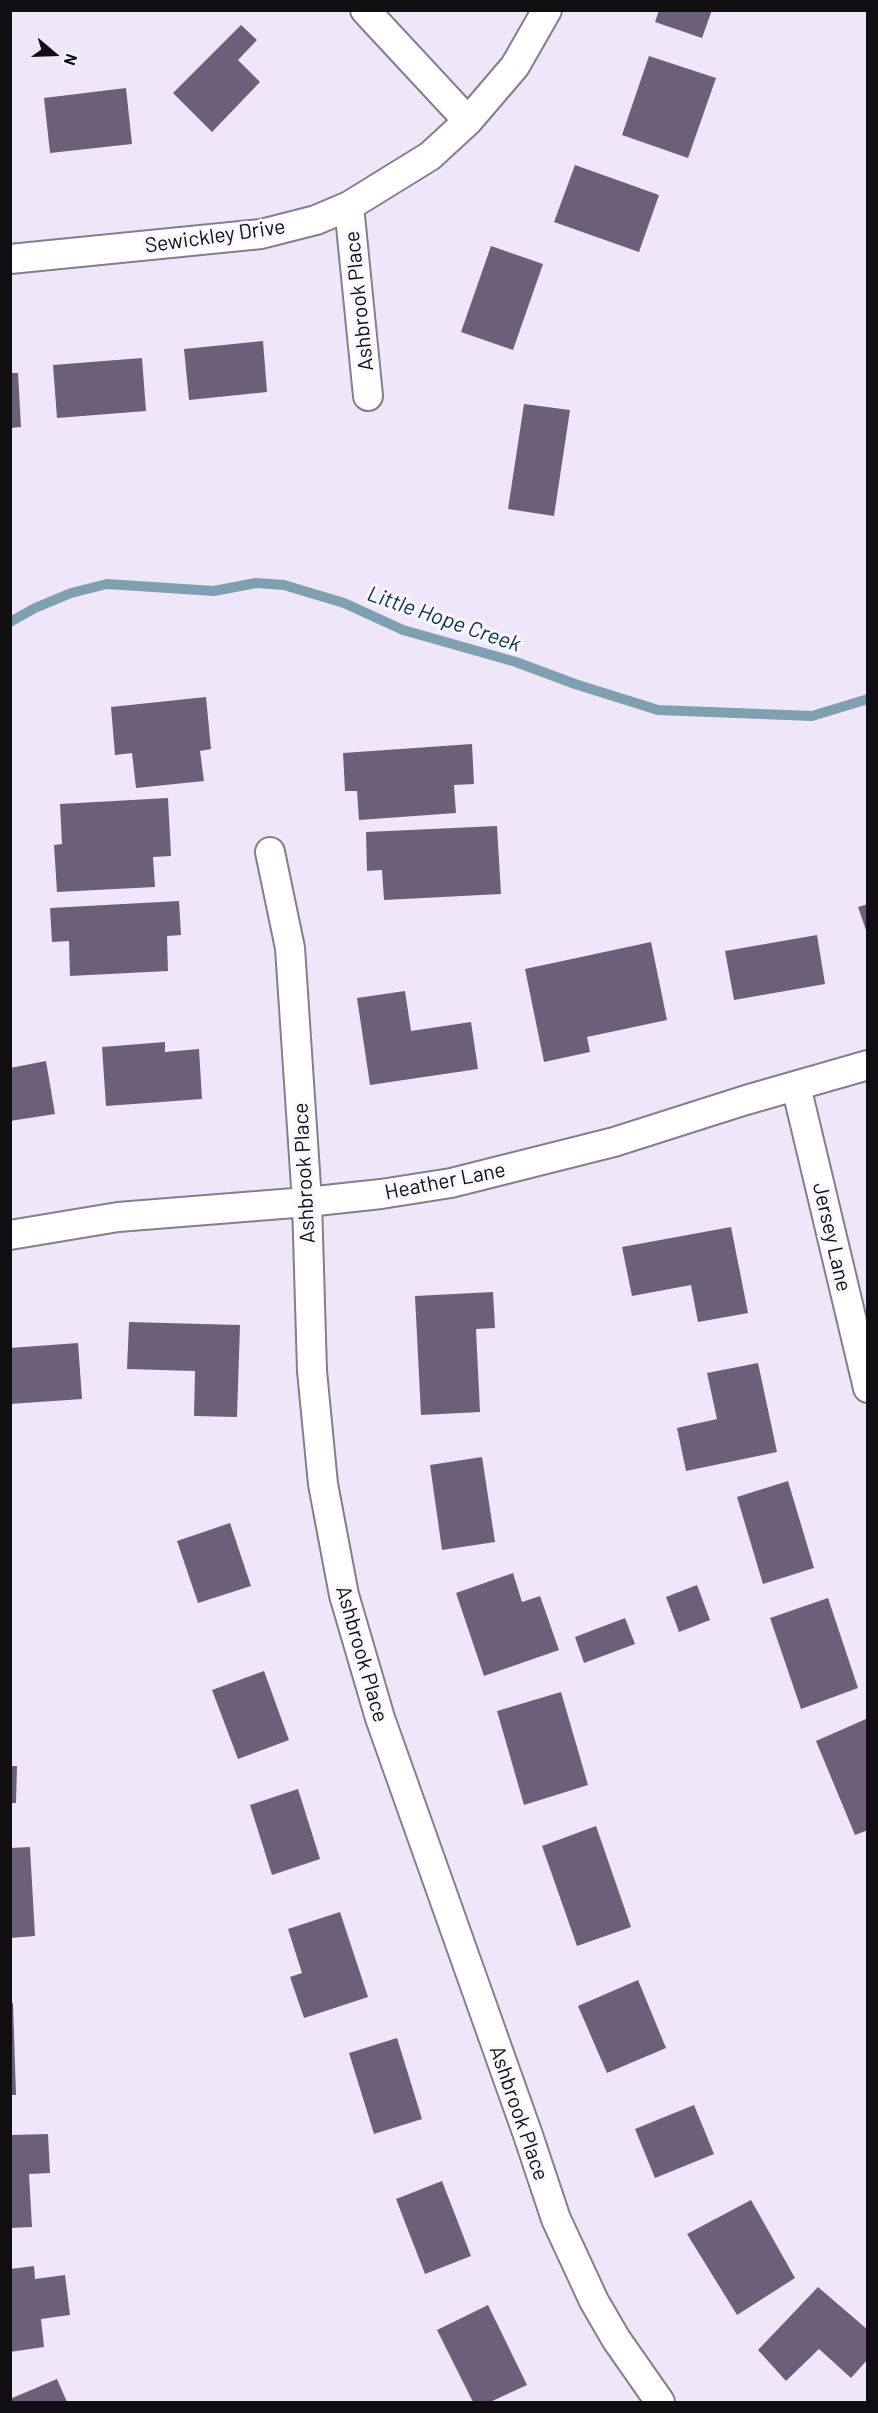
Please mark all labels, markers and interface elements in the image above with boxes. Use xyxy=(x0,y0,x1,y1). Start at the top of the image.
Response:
north arrow xyxy=(24,24,84,84)
text: N xyxy=(61,52,82,68)
street label: Sewickley Drive xyxy=(143,214,287,258)
street label: Ashbrook Place xyxy=(339,230,379,372)
water label: Little Hope Creek xyxy=(364,580,524,658)
street label: Ashbrook Place xyxy=(288,1102,320,1244)
street label: Heather Lane xyxy=(383,1157,507,1205)
street label: Jersey Lane xyxy=(807,1180,857,1294)
street label: Ashbrook Place xyxy=(330,1583,394,1725)
street label: Ashbrook Place xyxy=(484,2042,554,2184)

